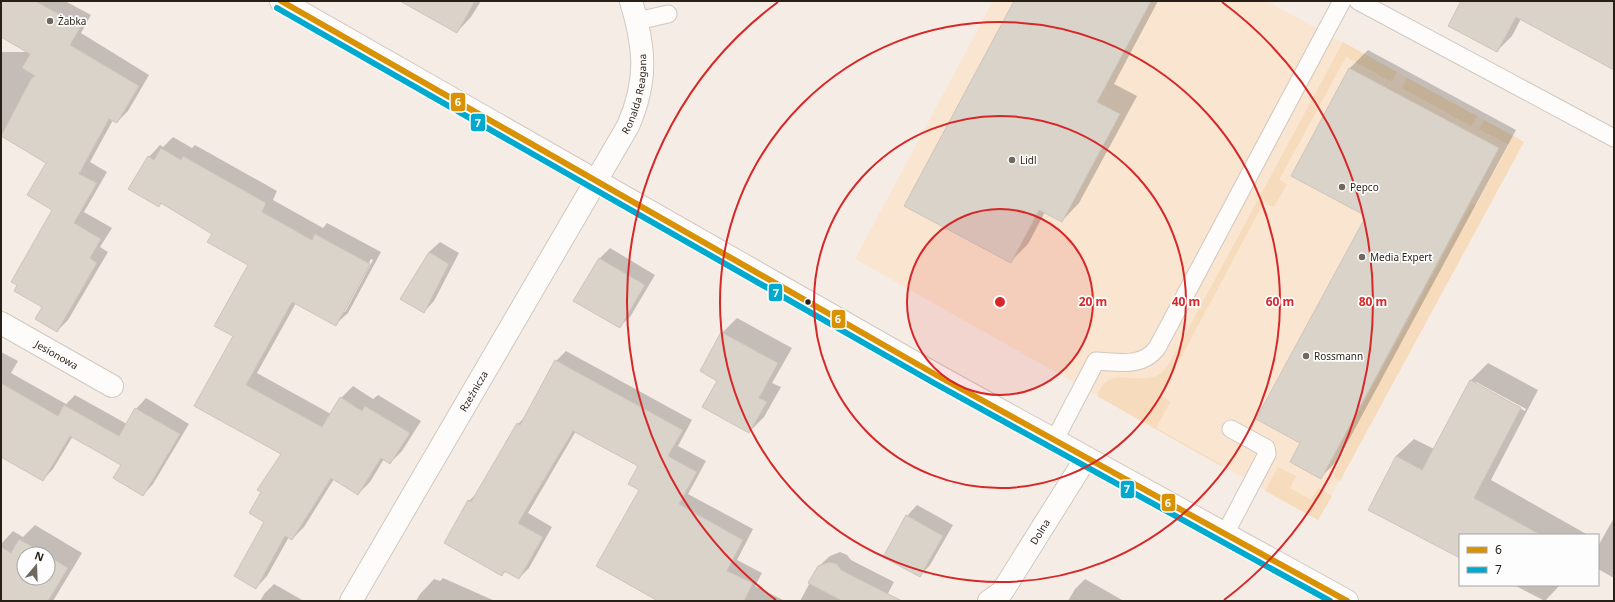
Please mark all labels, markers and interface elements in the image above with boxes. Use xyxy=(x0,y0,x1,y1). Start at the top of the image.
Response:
place label: Żabka xyxy=(58,14,86,28)
marker: Żabka xyxy=(45,16,55,26)
street label: Ronalda Reagana xyxy=(618,54,649,136)
line badge: 6 xyxy=(450,92,466,112)
text: 6 xyxy=(455,94,461,109)
line badge: 7 xyxy=(470,113,486,132)
text: 7 xyxy=(475,115,481,130)
place label: Lidl xyxy=(1020,153,1037,167)
marker: Lidl xyxy=(1007,155,1017,165)
place label: Pepco xyxy=(1350,180,1379,194)
marker: Pepco xyxy=(1337,182,1347,192)
place label: Media Expert xyxy=(1370,250,1432,264)
marker: Media Expert xyxy=(1357,252,1367,262)
line badge: 7 xyxy=(768,283,783,302)
text: 7 xyxy=(773,285,779,300)
text: 20 m xyxy=(1079,293,1107,310)
text: 40 m xyxy=(1172,293,1200,310)
text: 60 m xyxy=(1266,293,1294,310)
text: 80 m xyxy=(1359,293,1387,310)
centre of rings xyxy=(993,295,1007,309)
unlabelled marker xyxy=(803,297,813,307)
line badge: 6 xyxy=(831,309,846,329)
text: 6 xyxy=(835,311,841,326)
street label: Jesionowa xyxy=(32,336,81,372)
place label: Rossmann xyxy=(1314,349,1363,363)
marker: Rossmann xyxy=(1301,351,1311,361)
street label: Rzeźnicza xyxy=(456,368,491,414)
line badge: 7 xyxy=(1120,480,1135,499)
text: 7 xyxy=(1124,481,1130,496)
line badge: 6 xyxy=(1161,493,1176,512)
text: 6 xyxy=(1165,495,1171,510)
street label: Dolna xyxy=(1027,516,1053,547)
legend xyxy=(1459,534,1599,586)
text: 6 xyxy=(1495,541,1502,558)
north arrow xyxy=(16,546,56,586)
text: N xyxy=(33,548,46,565)
text: 7 xyxy=(1495,561,1502,578)

